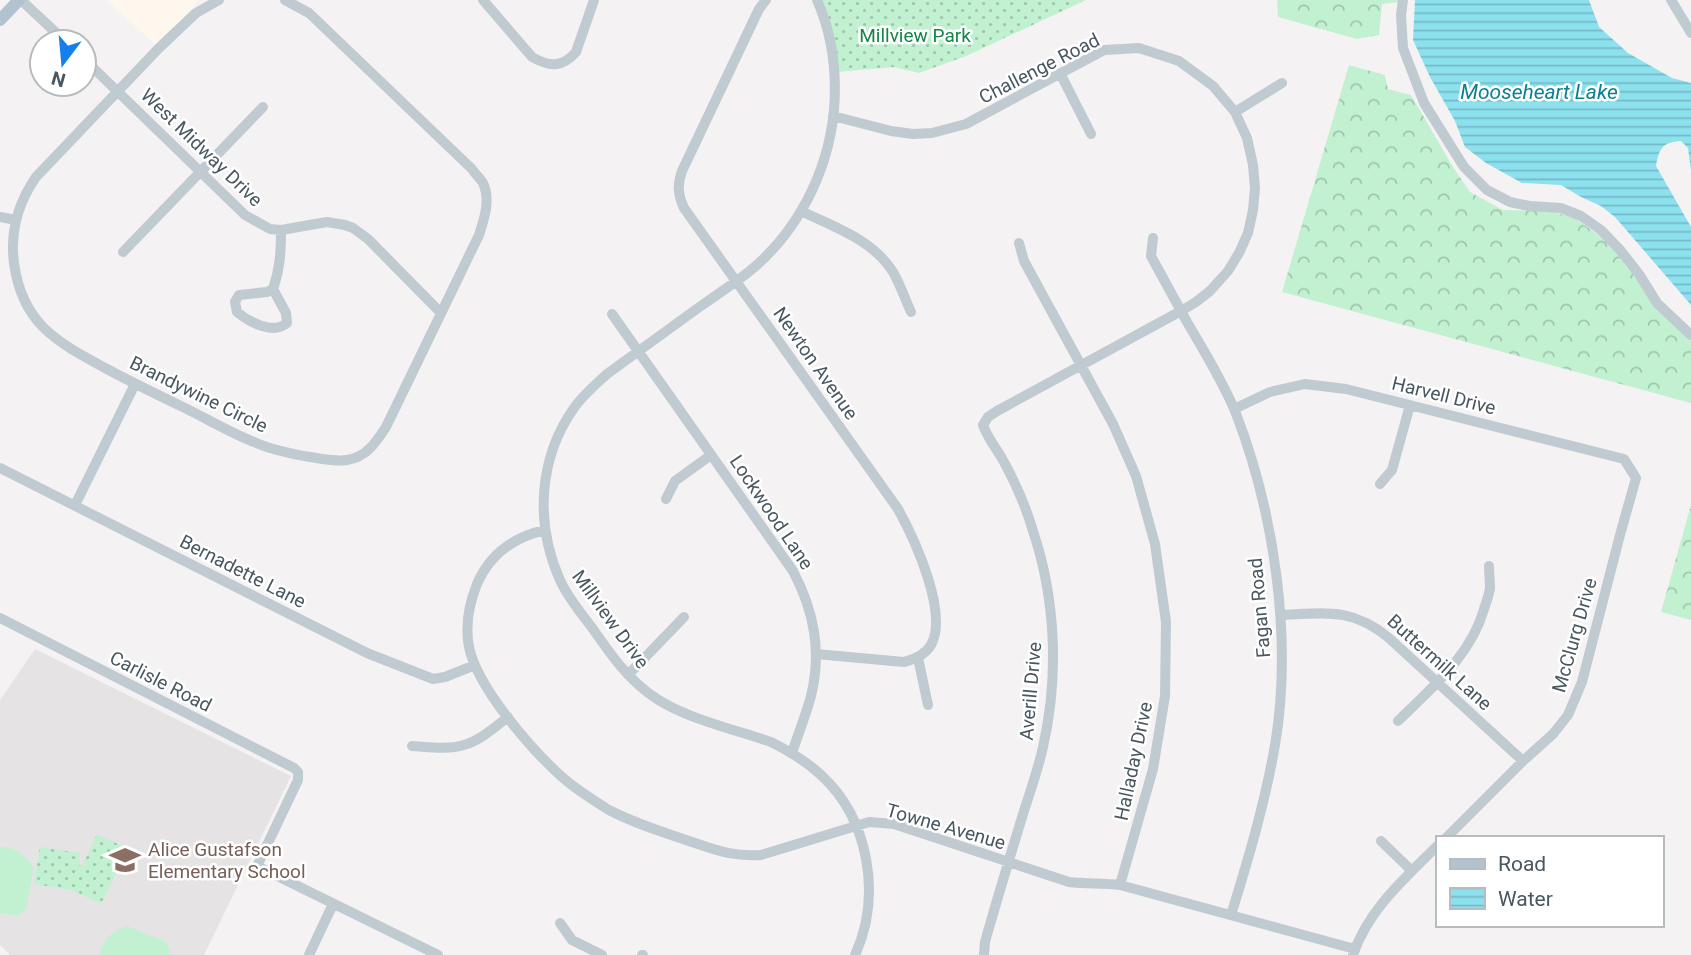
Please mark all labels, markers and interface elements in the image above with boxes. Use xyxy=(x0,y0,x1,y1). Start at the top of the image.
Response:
park label: Millview Park xyxy=(859,24,971,47)
north arrow xyxy=(28,28,98,98)
street label: Challenge Road xyxy=(975,28,1103,109)
text: N xyxy=(49,66,68,92)
water label: Mooseheart Lake xyxy=(1460,80,1618,104)
street label: West Midway Drive xyxy=(136,83,267,211)
street label: Newton Avenue xyxy=(768,303,863,424)
street label: Brandywine Circle xyxy=(126,351,271,438)
street label: Harvell Drive xyxy=(1390,371,1498,420)
street label: Lockwood Lane xyxy=(725,451,818,574)
street label: Bernadette Lane xyxy=(176,530,310,613)
street label: Fagan Road xyxy=(1244,557,1275,659)
street label: Millview Drive xyxy=(567,566,654,673)
street label: McClurg Drive xyxy=(1547,575,1602,695)
street label: Buttermilk Lane xyxy=(1383,609,1497,715)
street label: Averill Drive xyxy=(1015,641,1046,741)
street label: Carlisle Road xyxy=(106,646,216,717)
street label: Halladay Drive xyxy=(1110,700,1157,823)
street label: Towne Avenue xyxy=(884,798,1008,854)
legend xyxy=(1436,836,1663,927)
place label: Alice Gustafson Elementary School xyxy=(148,838,306,883)
school or university icon: Alice Gustafson Elementary School xyxy=(108,843,142,877)
text: Road xyxy=(1498,852,1546,876)
text: Water xyxy=(1498,887,1553,911)

